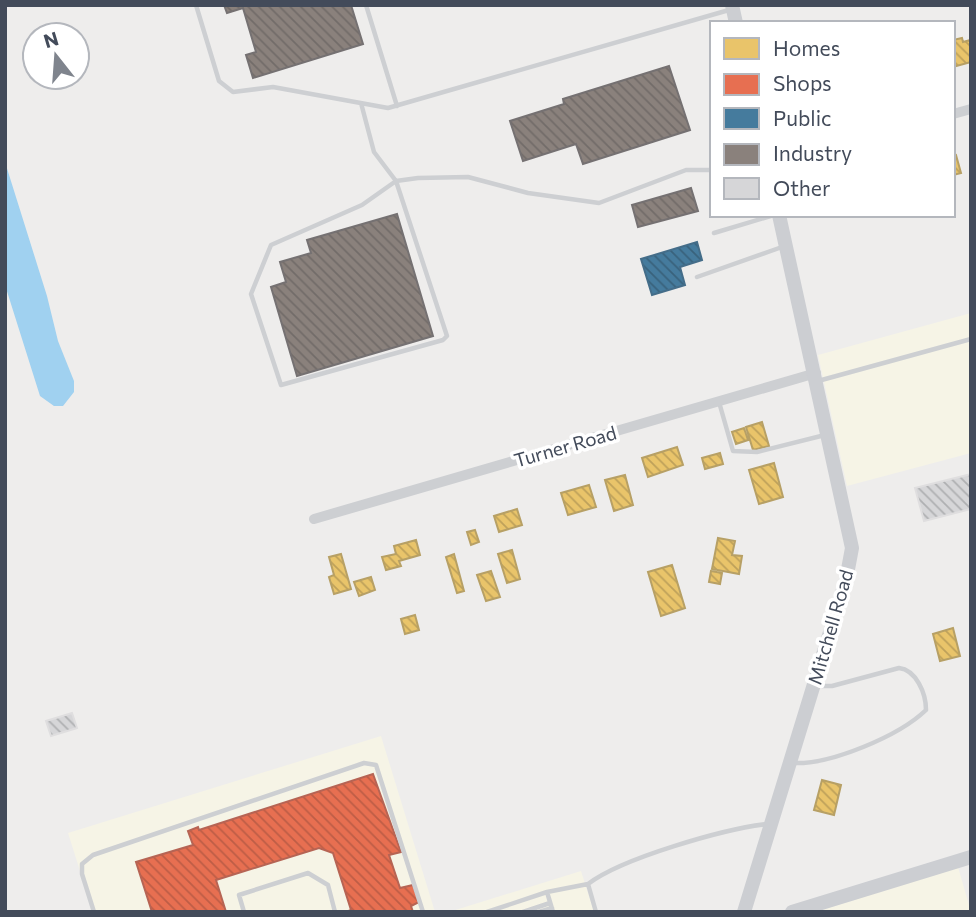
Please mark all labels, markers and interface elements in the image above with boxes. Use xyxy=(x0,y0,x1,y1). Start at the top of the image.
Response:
north arrow xyxy=(21,21,91,91)
legend xyxy=(710,21,955,217)
text: N xyxy=(41,26,61,52)
text: Homes xyxy=(773,35,840,60)
text: Shops xyxy=(773,70,832,95)
text: Public xyxy=(773,105,831,130)
text: Industry xyxy=(773,140,852,165)
text: Other xyxy=(773,175,830,200)
street label: Turner Road xyxy=(511,420,619,472)
street label: Mitchell Road xyxy=(803,567,857,687)

